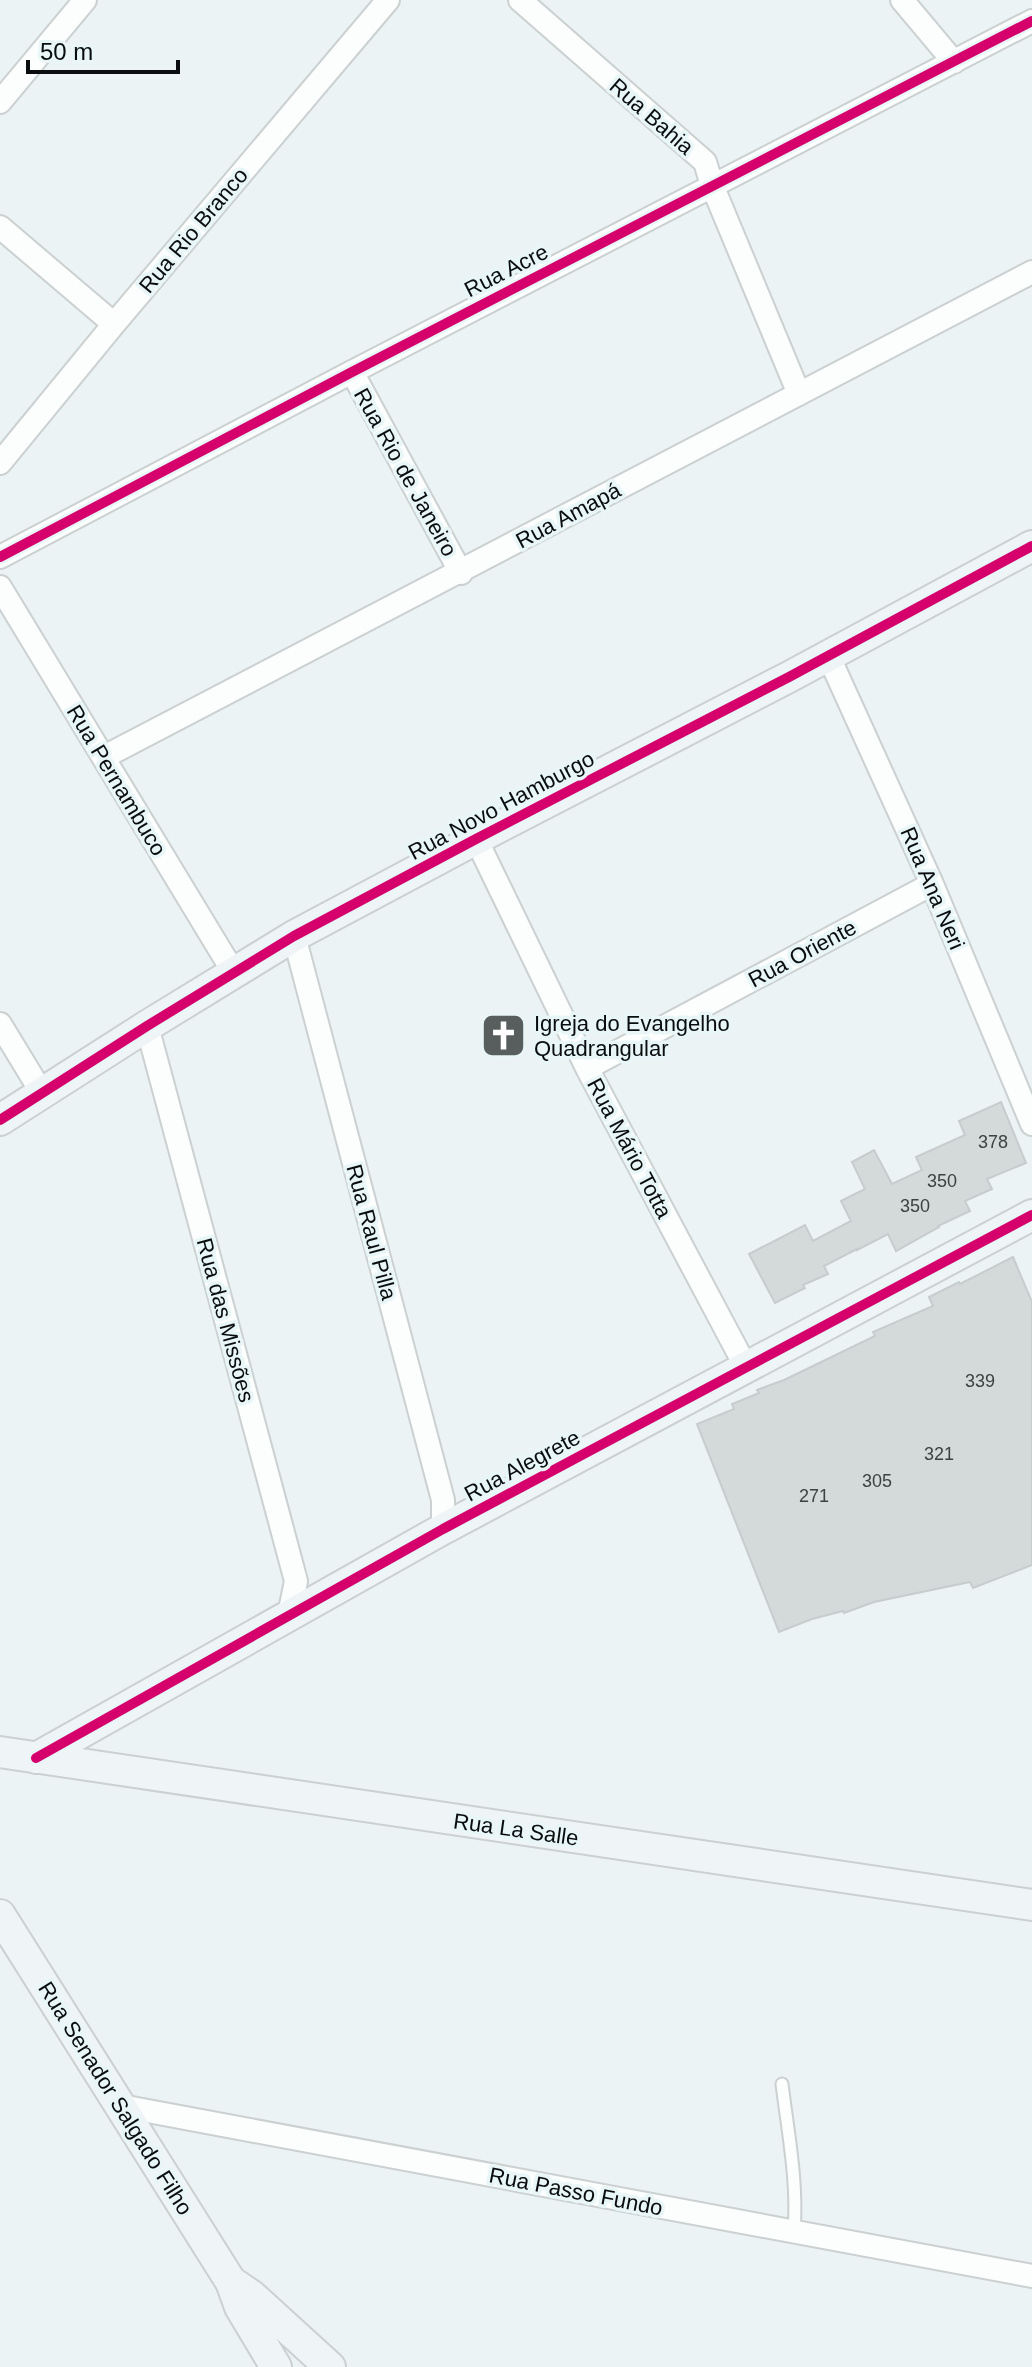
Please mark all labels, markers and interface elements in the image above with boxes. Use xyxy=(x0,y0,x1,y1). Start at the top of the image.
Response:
scale bar xyxy=(28,24,178,74)
text: 50 m xyxy=(40,38,93,65)
street label: Rua Bahia xyxy=(605,73,699,160)
street label: Rua Rio Branco xyxy=(134,163,253,298)
street label: Rua Acre xyxy=(460,239,552,302)
street label: Rua Rio de Janeiro xyxy=(349,384,462,561)
street label: Rua Amapá xyxy=(512,477,626,553)
street label: Rua Pernambuco xyxy=(62,700,171,860)
street label: Rua Novo Hamburgo xyxy=(404,746,598,865)
street label: Rua Ana Neri xyxy=(895,823,970,953)
street label: Rua Oriente xyxy=(744,915,860,992)
place label: Igreja do Evangelho Quadrangular xyxy=(534,1011,730,1061)
church icon: Igreja do Evangelho Quadrangular xyxy=(479,1012,527,1060)
street label: Rua Mário Totta xyxy=(582,1074,677,1223)
house number: 378 xyxy=(978,1132,1008,1152)
street label: Rua Raul Pilla xyxy=(341,1162,402,1303)
house number: 350 xyxy=(927,1171,957,1191)
house number: 350 xyxy=(900,1196,930,1216)
street label: Rua das Missões xyxy=(192,1235,259,1405)
house number: 339 xyxy=(965,1371,995,1391)
street label: Rua Alegrete xyxy=(460,1425,584,1506)
house number: 321 xyxy=(924,1444,954,1464)
house number: 305 xyxy=(862,1471,892,1491)
house number: 271 xyxy=(799,1486,829,1506)
street label: Rua La Salle xyxy=(452,1808,580,1851)
street label: Rua Senador Salgado Filho xyxy=(33,1977,198,2220)
street label: Rua Passo Fundo xyxy=(487,2162,665,2221)

